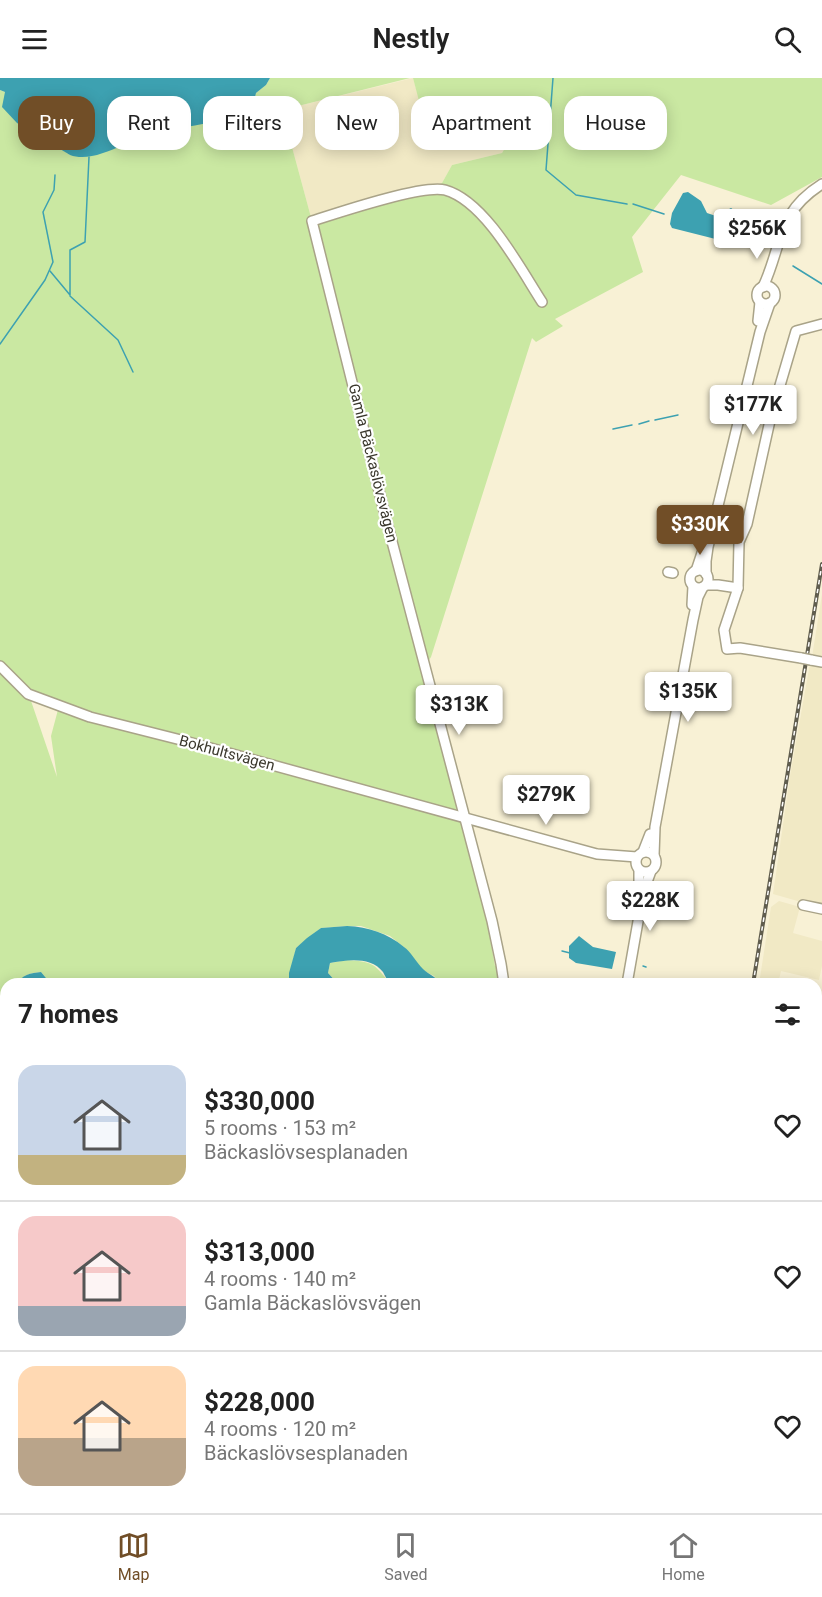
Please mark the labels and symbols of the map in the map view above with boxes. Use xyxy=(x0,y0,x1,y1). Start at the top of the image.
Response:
pin: $256K xyxy=(715,209,799,260)
street label: Gamla Bäckaslövsvägen xyxy=(345,382,401,544)
pin: $177K xyxy=(711,385,795,436)
pin: $330K xyxy=(658,505,742,556)
pin: $135K xyxy=(646,672,730,723)
pin: $313K xyxy=(417,685,501,736)
street label: Bokhultsvägen xyxy=(177,732,277,774)
pin: $279K xyxy=(504,775,588,826)
pin: $228K xyxy=(608,881,692,932)

